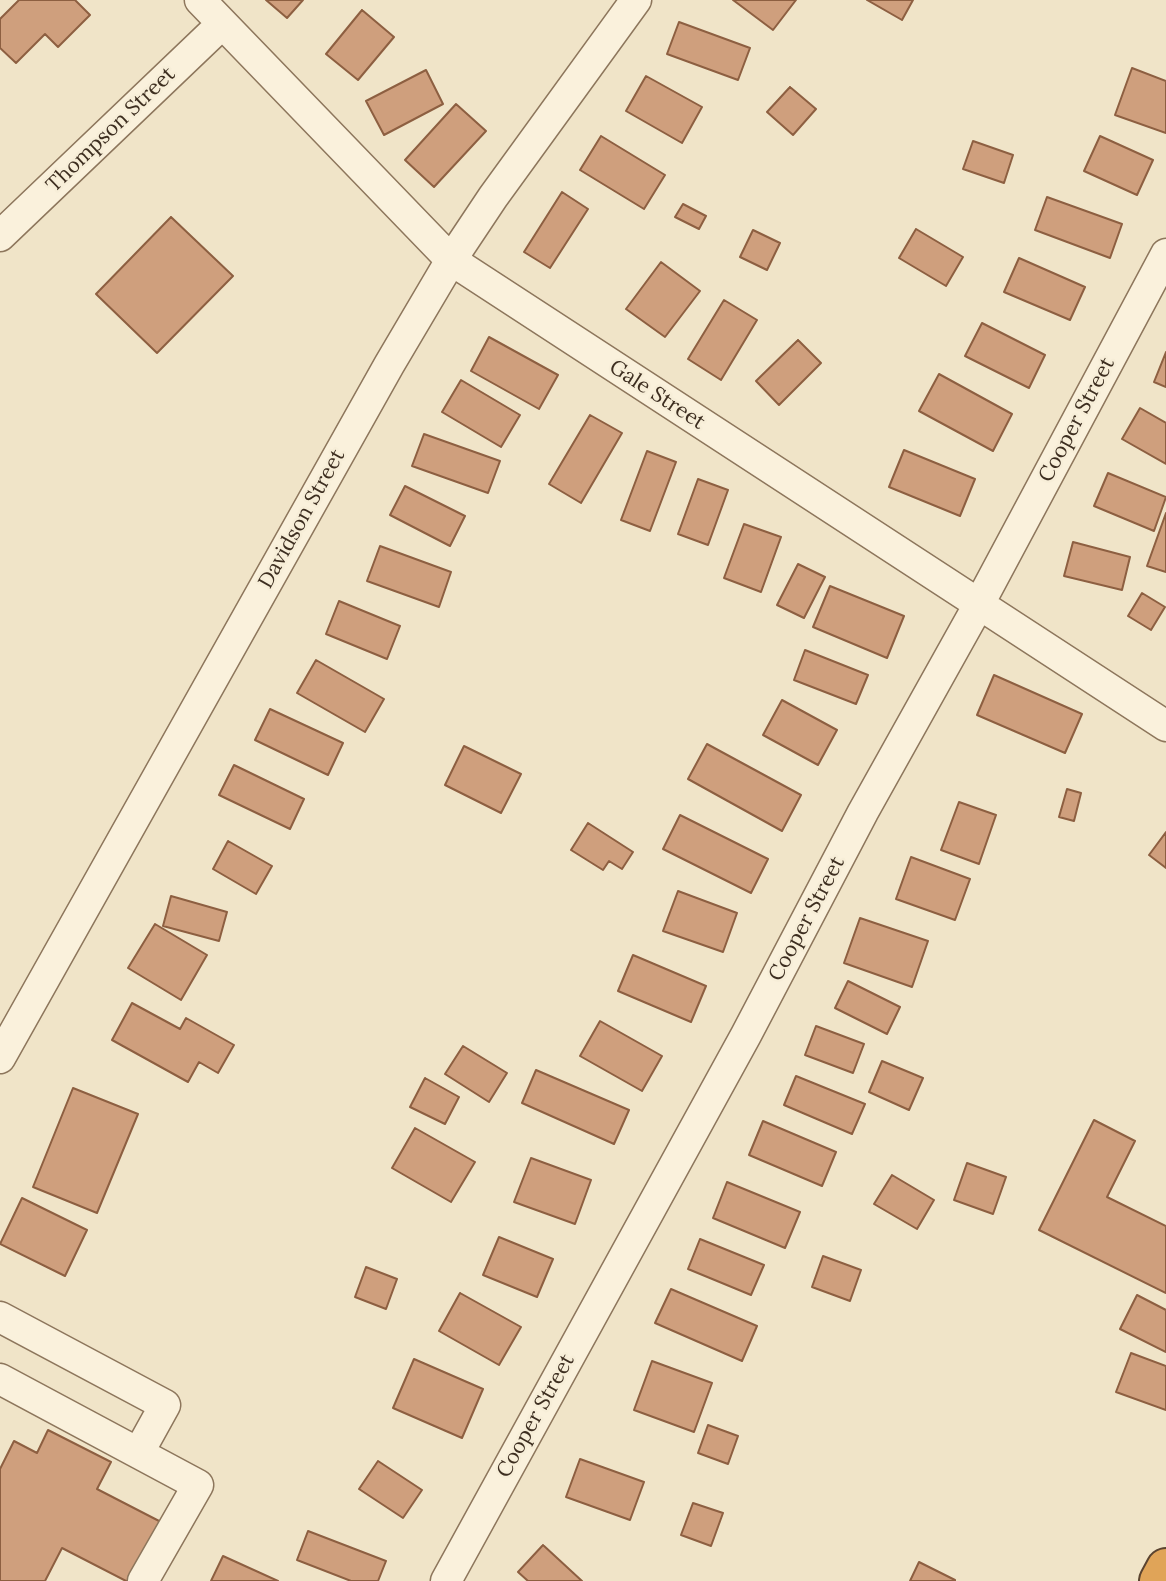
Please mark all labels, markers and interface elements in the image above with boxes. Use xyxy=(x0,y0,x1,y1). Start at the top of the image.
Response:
street label: Thompson Street xyxy=(41,62,181,198)
street label: Cooper Street xyxy=(1034,353,1120,487)
street label: Gale Street xyxy=(604,355,710,435)
street label: Davidson Street xyxy=(253,445,351,593)
street label: Cooper Street xyxy=(764,852,850,986)
street label: Cooper Street xyxy=(492,1350,580,1482)

